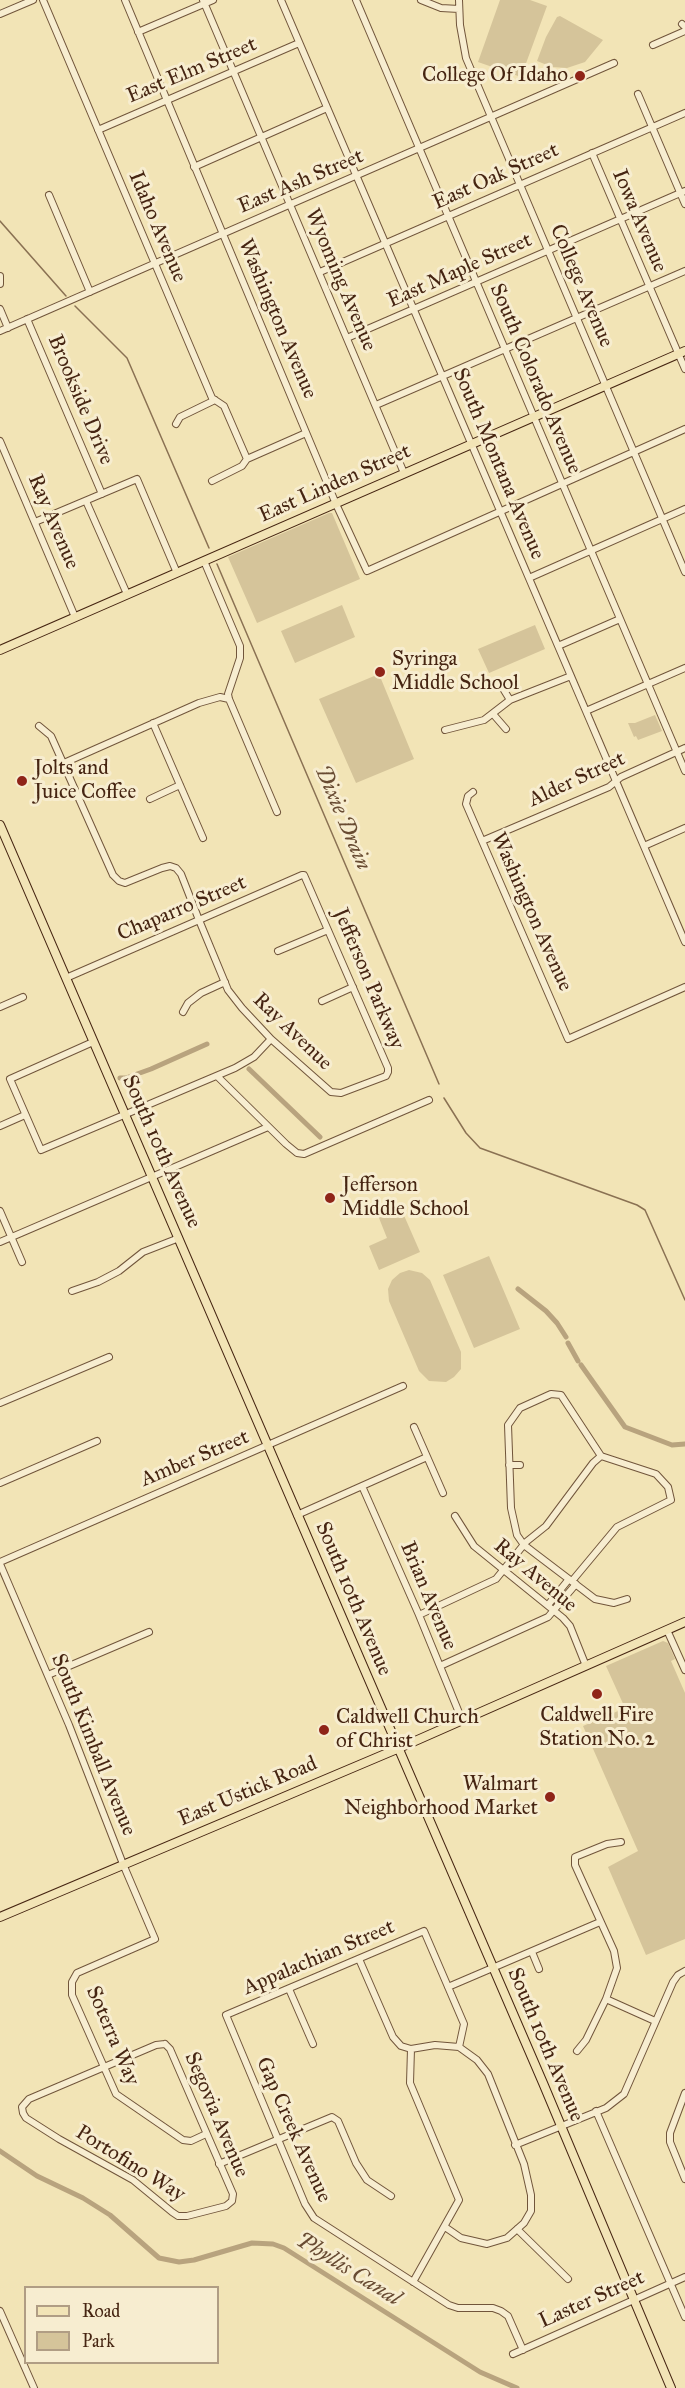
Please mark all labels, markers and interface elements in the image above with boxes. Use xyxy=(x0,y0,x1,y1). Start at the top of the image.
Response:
street label: East Elm Street xyxy=(123,32,261,110)
place label: College Of Idaho xyxy=(422,63,568,89)
marker: College Of Idaho xyxy=(573,69,587,83)
street label: East Oak Street xyxy=(429,138,563,216)
street label: East Ash Street xyxy=(235,144,367,220)
street label: Iowa Avenue xyxy=(606,166,672,276)
street label: Idaho Avenue xyxy=(122,168,192,286)
street label: Wyoming Avenue xyxy=(299,205,381,355)
street label: College Avenue xyxy=(544,221,618,351)
street label: East Maple Street xyxy=(384,228,536,314)
street label: Washington Avenue xyxy=(232,235,322,403)
street label: South Colorado Avenue xyxy=(483,280,587,478)
street label: Brookside Drive xyxy=(41,331,119,469)
street label: South Montana Avenue xyxy=(446,365,550,563)
street label: East Linden Street xyxy=(255,439,415,529)
street label: Ray Avenue xyxy=(22,471,84,573)
place label: Syringa Middle School xyxy=(392,647,519,697)
marker: Syringa Middle School xyxy=(373,665,387,679)
street label: Alder Street xyxy=(525,747,629,813)
place label: Jolts and Juice Coffee xyxy=(34,756,136,806)
water label: Dixie Drain xyxy=(308,762,376,874)
marker: Jolts and Juice Coffee xyxy=(15,774,29,788)
street label: Washington Avenue xyxy=(485,829,577,995)
street label: Chaparro Street xyxy=(114,871,250,947)
street label: Jefferson Parkway xyxy=(327,905,409,1053)
street label: Ray Avenue xyxy=(247,988,337,1076)
street label: South 10th Avenue xyxy=(116,1072,206,1232)
place label: Jefferson Middle School xyxy=(342,1173,469,1223)
marker: Jefferson Middle School xyxy=(323,1191,337,1205)
street label: Amber Street xyxy=(137,1425,253,1493)
street label: South 10th Avenue xyxy=(309,1518,397,1680)
street label: Ray Avenue xyxy=(488,1534,582,1618)
street label: Brian Avenue xyxy=(394,1538,462,1654)
street label: South Kimball Avenue xyxy=(45,1650,141,1840)
marker: Caldwell Fire Station No. 2 xyxy=(590,1687,604,1701)
place label: Caldwell Fire Station No. 2 xyxy=(539,1703,655,1753)
place label: Caldwell Church of Christ xyxy=(336,1705,479,1755)
marker: Caldwell Church of Christ xyxy=(317,1723,331,1737)
street label: East Ustick Road xyxy=(175,1751,321,1833)
place label: Walmart Neighborhood Market xyxy=(344,1772,538,1822)
marker: Walmart Neighborhood Market xyxy=(543,1790,557,1804)
street label: Appalachian Street xyxy=(240,1915,398,2001)
street label: South 10th Avenue xyxy=(501,1964,589,2126)
street label: Soterra Way xyxy=(80,1983,144,2089)
street label: Segovia Avenue xyxy=(178,2049,254,2181)
street label: Gap Creek Avenue xyxy=(250,2054,336,2206)
street label: Portofino Way xyxy=(71,2120,189,2208)
water label: Phyllis Canal xyxy=(291,2228,405,2312)
street label: Laster Street xyxy=(535,2266,649,2334)
legend xyxy=(24,2286,219,2364)
text: Road xyxy=(82,2300,120,2322)
text: Park xyxy=(82,2330,115,2352)

